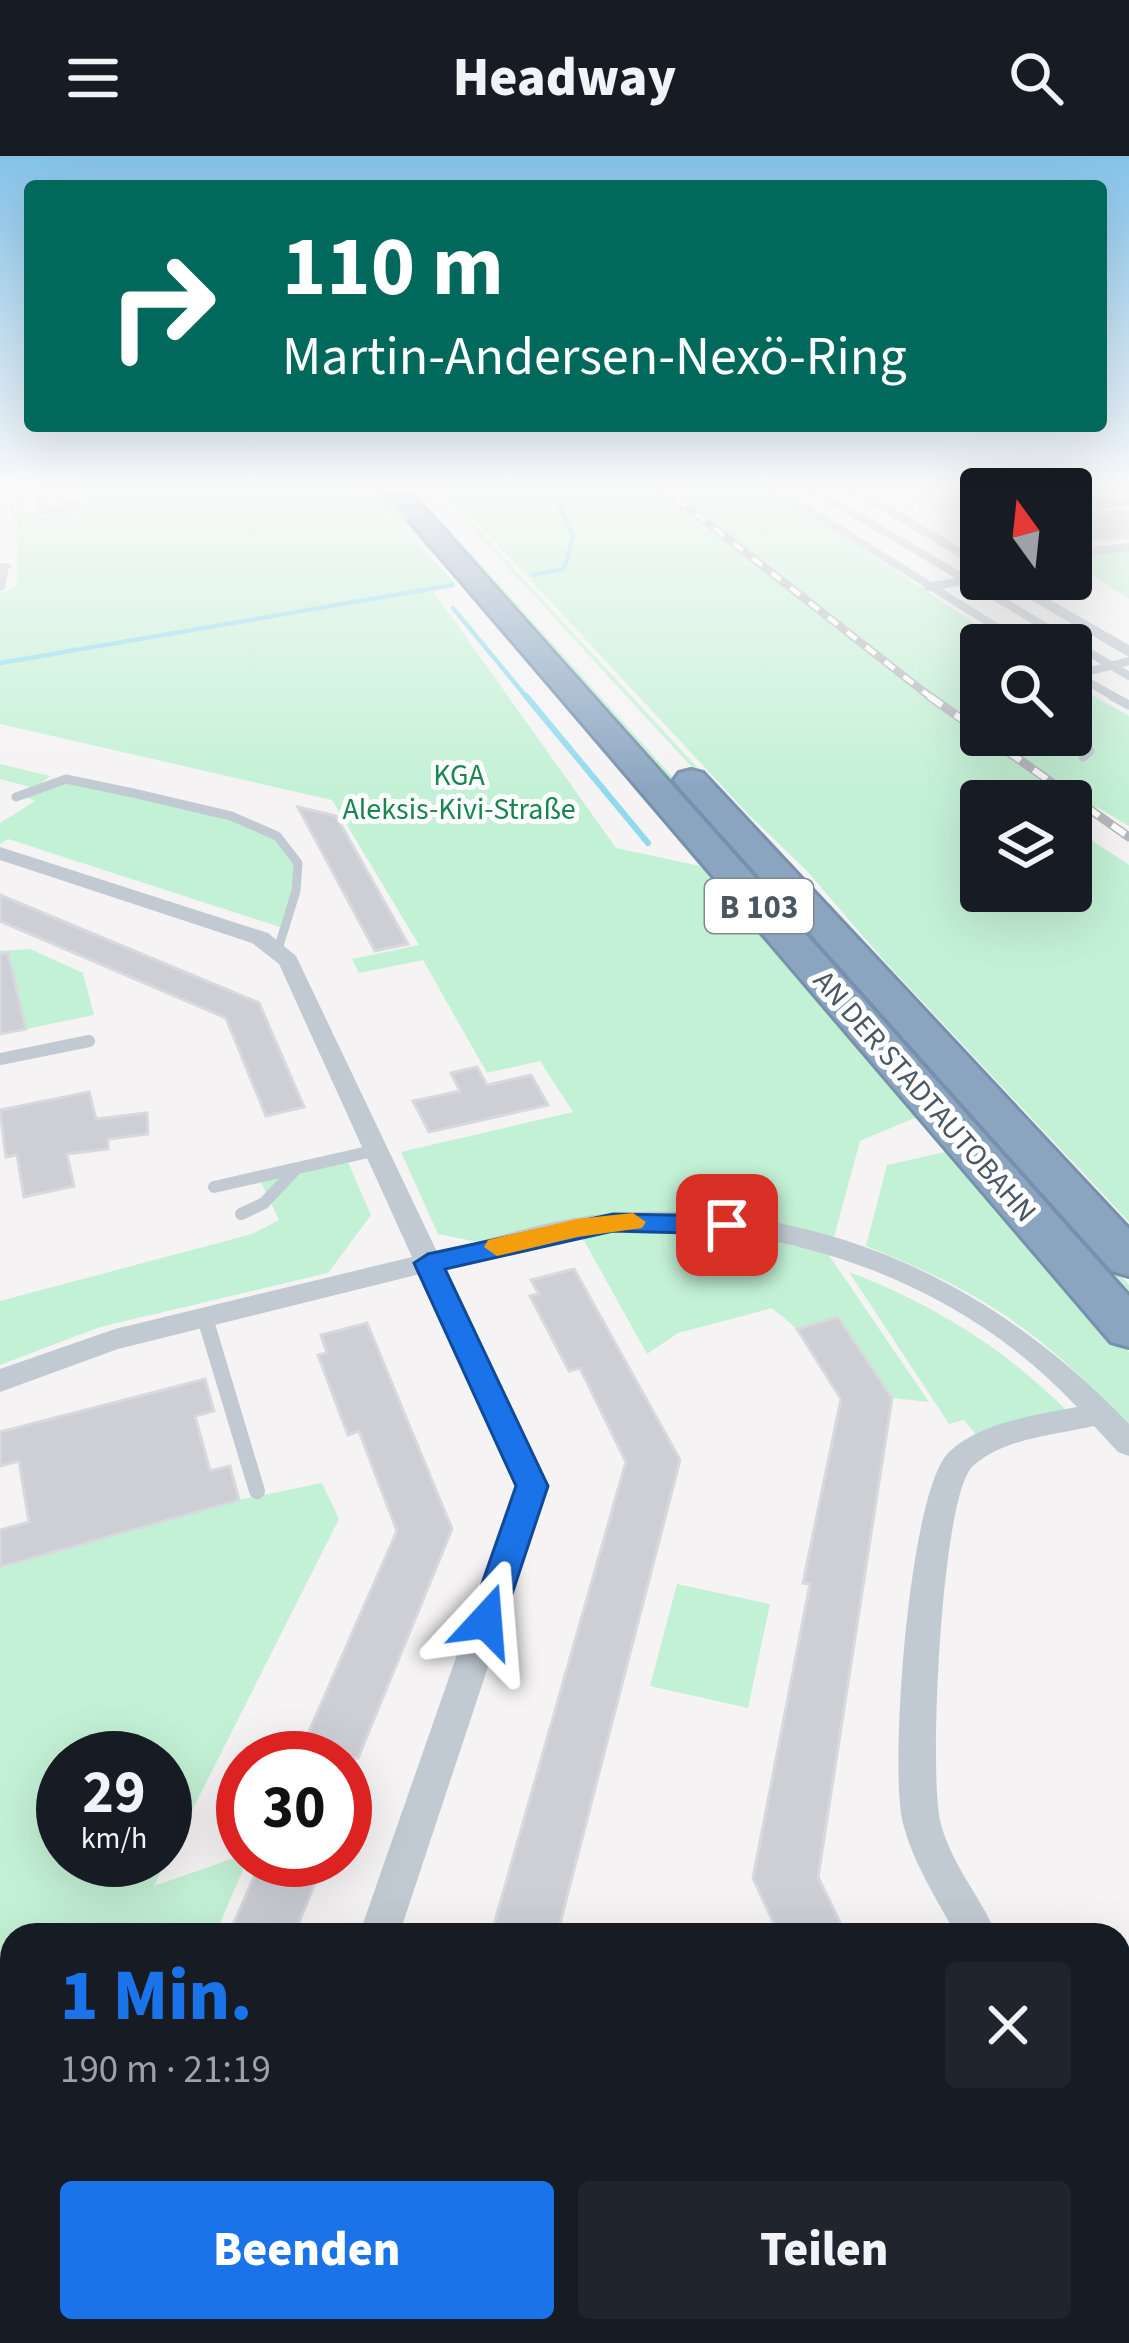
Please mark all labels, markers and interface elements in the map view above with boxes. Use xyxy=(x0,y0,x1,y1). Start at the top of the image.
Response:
text: Headway xyxy=(453,40,676,117)
icon: menu xyxy=(60,45,126,111)
icon: search xyxy=(1003,45,1069,111)
text: 110 m xyxy=(282,208,504,328)
icon: right xyxy=(84,228,240,384)
text: Martin-Andersen-Nexö-Ring xyxy=(282,319,907,396)
north arrow xyxy=(960,468,1092,600)
map controls xyxy=(960,468,1092,912)
button: search xyxy=(960,624,1092,756)
park label: KGA Aleksis-Kivi-Straße xyxy=(342,754,576,831)
button: layers xyxy=(960,780,1092,912)
road number: B 103 xyxy=(705,879,813,933)
street label: AN DER STADTAUTOBAHN xyxy=(803,961,1046,1232)
pin xyxy=(676,1174,778,1276)
icon: arrive xyxy=(694,1192,760,1258)
position arrow xyxy=(423,1558,549,1684)
speed limit sign: 30 xyxy=(216,1731,372,1887)
text: 29 xyxy=(82,1751,146,1836)
text: km/h xyxy=(81,1817,147,1860)
text: 1 Min. xyxy=(60,1945,252,2048)
button: close xyxy=(945,1962,1071,2088)
text: 190 m · 21:19 xyxy=(60,2042,271,2098)
button: Beenden xyxy=(60,2181,554,2319)
button: Teilen xyxy=(578,2181,1071,2319)

